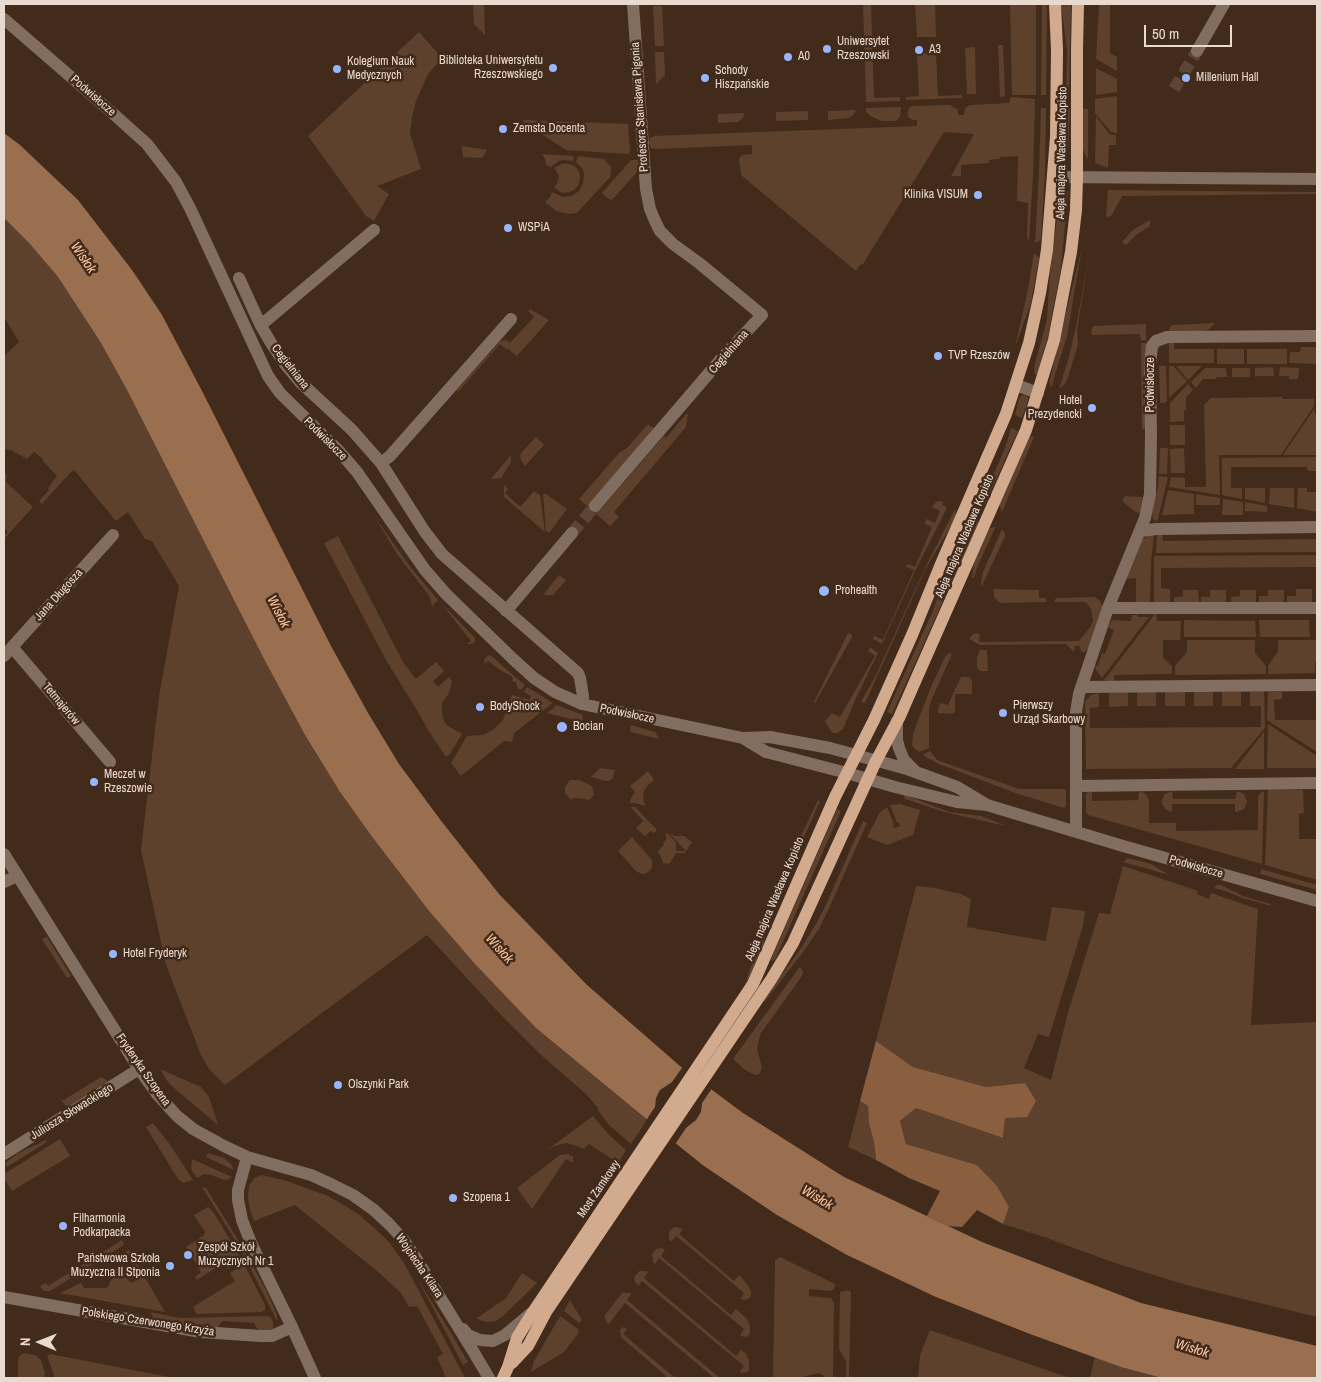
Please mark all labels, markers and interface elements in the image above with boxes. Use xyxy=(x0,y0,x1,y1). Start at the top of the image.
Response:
scale bar xyxy=(1146,15,1234,47)
text: 50 m xyxy=(1152,23,1179,44)
place label: Uniwersytet Rzeszowski xyxy=(837,35,889,63)
street label: Profesora Stanisława Pigonia xyxy=(628,42,652,172)
marker: Uniwersytet Rzeszowski xyxy=(821,43,833,55)
place label: A3 xyxy=(929,43,941,57)
marker: A3 xyxy=(913,44,925,56)
place label: A0 xyxy=(798,50,810,64)
marker: A0 xyxy=(782,51,794,63)
place label: Biblioteka Uniwersytetu Rzeszowskiego xyxy=(439,54,543,82)
place label: Kolegium Nauk Medycznych xyxy=(347,55,414,83)
marker: Biblioteka Uniwersytetu Rzeszowskiego xyxy=(547,62,559,74)
marker: Kolegium Nauk Medycznych xyxy=(331,63,343,75)
place label: Schody Hiszpańskie xyxy=(715,64,769,92)
place label: Millenium Hall xyxy=(1196,71,1258,85)
street label: Podwisłocze xyxy=(67,72,119,120)
marker: Schody Hiszpańskie xyxy=(699,72,711,84)
marker: Millenium Hall xyxy=(1180,72,1192,84)
street label: Aleja majora Wacława Kopisto xyxy=(1054,86,1070,220)
place label: Zemsta Docenta xyxy=(513,122,585,136)
marker: Zemsta Docenta xyxy=(497,123,509,135)
place label: Klinika VISUM xyxy=(904,188,968,202)
marker: Klinika VISUM xyxy=(972,189,984,201)
place label: WSPiA xyxy=(518,221,550,235)
marker: WSPiA xyxy=(502,222,514,234)
water label: Wisłok xyxy=(66,239,100,277)
street label: Cegielniana xyxy=(706,327,752,377)
street label: Cegielniana xyxy=(268,342,312,392)
place label: TVP Rzeszów xyxy=(948,349,1010,363)
marker: TVP Rzeszów xyxy=(932,350,944,362)
street label: Podwisłocze xyxy=(1144,357,1158,413)
place label: Hotel Prezydencki xyxy=(1028,394,1082,422)
marker: Hotel Prezydencki xyxy=(1086,402,1098,414)
street label: Podwisłocze xyxy=(300,414,350,464)
street label: Aleja majora Wacława Kopisto xyxy=(932,472,998,600)
street label: Jana Długosza xyxy=(32,566,86,624)
marker: Prohealth xyxy=(817,584,831,598)
place label: Prohealth xyxy=(835,584,877,598)
water label: Wisłok xyxy=(263,593,293,631)
street label: Tetmajerów xyxy=(39,680,83,728)
place label: Pierwszy Urząd Skarbowy xyxy=(1013,699,1085,727)
place label: BodyShock xyxy=(490,700,540,714)
marker: BodyShock xyxy=(474,701,486,713)
street label: Podwisłocze xyxy=(598,701,656,727)
marker: Pierwszy Urząd Skarbowy xyxy=(997,707,1009,719)
marker: Bocian xyxy=(555,720,569,734)
place label: Bocian xyxy=(573,720,604,734)
place label: Meczet w Rzeszowie xyxy=(104,768,152,796)
marker: Meczet w Rzeszowie xyxy=(88,776,100,788)
street label: Aleja majora Wacława Kopisto xyxy=(742,835,808,963)
street label: Podwisłocze xyxy=(1167,852,1225,882)
water label: Wisłok xyxy=(481,931,517,967)
place label: Hotel Fryderyk xyxy=(123,947,187,961)
marker: Hotel Fryderyk xyxy=(107,948,119,960)
street label: Fryderyka Szopena xyxy=(113,1031,173,1109)
place label: Olszynki Park xyxy=(348,1078,409,1092)
marker: Olszynki Park xyxy=(332,1079,344,1091)
street label: Juliusza Słowackiego xyxy=(28,1081,116,1143)
street label: Most Zamkowy xyxy=(575,1158,623,1220)
water label: Wisłok xyxy=(798,1182,836,1214)
place label: Szopena 1 xyxy=(463,1191,510,1205)
marker: Szopena 1 xyxy=(447,1192,459,1204)
place label: Filharmonia Podkarpacka xyxy=(73,1212,130,1240)
marker: Filharmonia Podkarpacka xyxy=(57,1220,69,1232)
street label: Wojciecha Kilara xyxy=(392,1231,446,1301)
place label: Zespół Szkół Muzycznych Nr 1 xyxy=(198,1241,273,1269)
marker: Zespół Szkół Muzycznych Nr 1 xyxy=(182,1249,194,1261)
place label: Państwowa Szkoła Muzyczna II Stponia xyxy=(71,1252,160,1280)
marker: Państwowa Szkoła Muzyczna II Stponia xyxy=(164,1260,176,1272)
street label: Polskiego Czerwonego Krzyża xyxy=(81,1304,215,1340)
north arrow xyxy=(15,1317,65,1367)
water label: Wisłok xyxy=(1173,1336,1211,1362)
text: N xyxy=(16,1337,34,1346)

